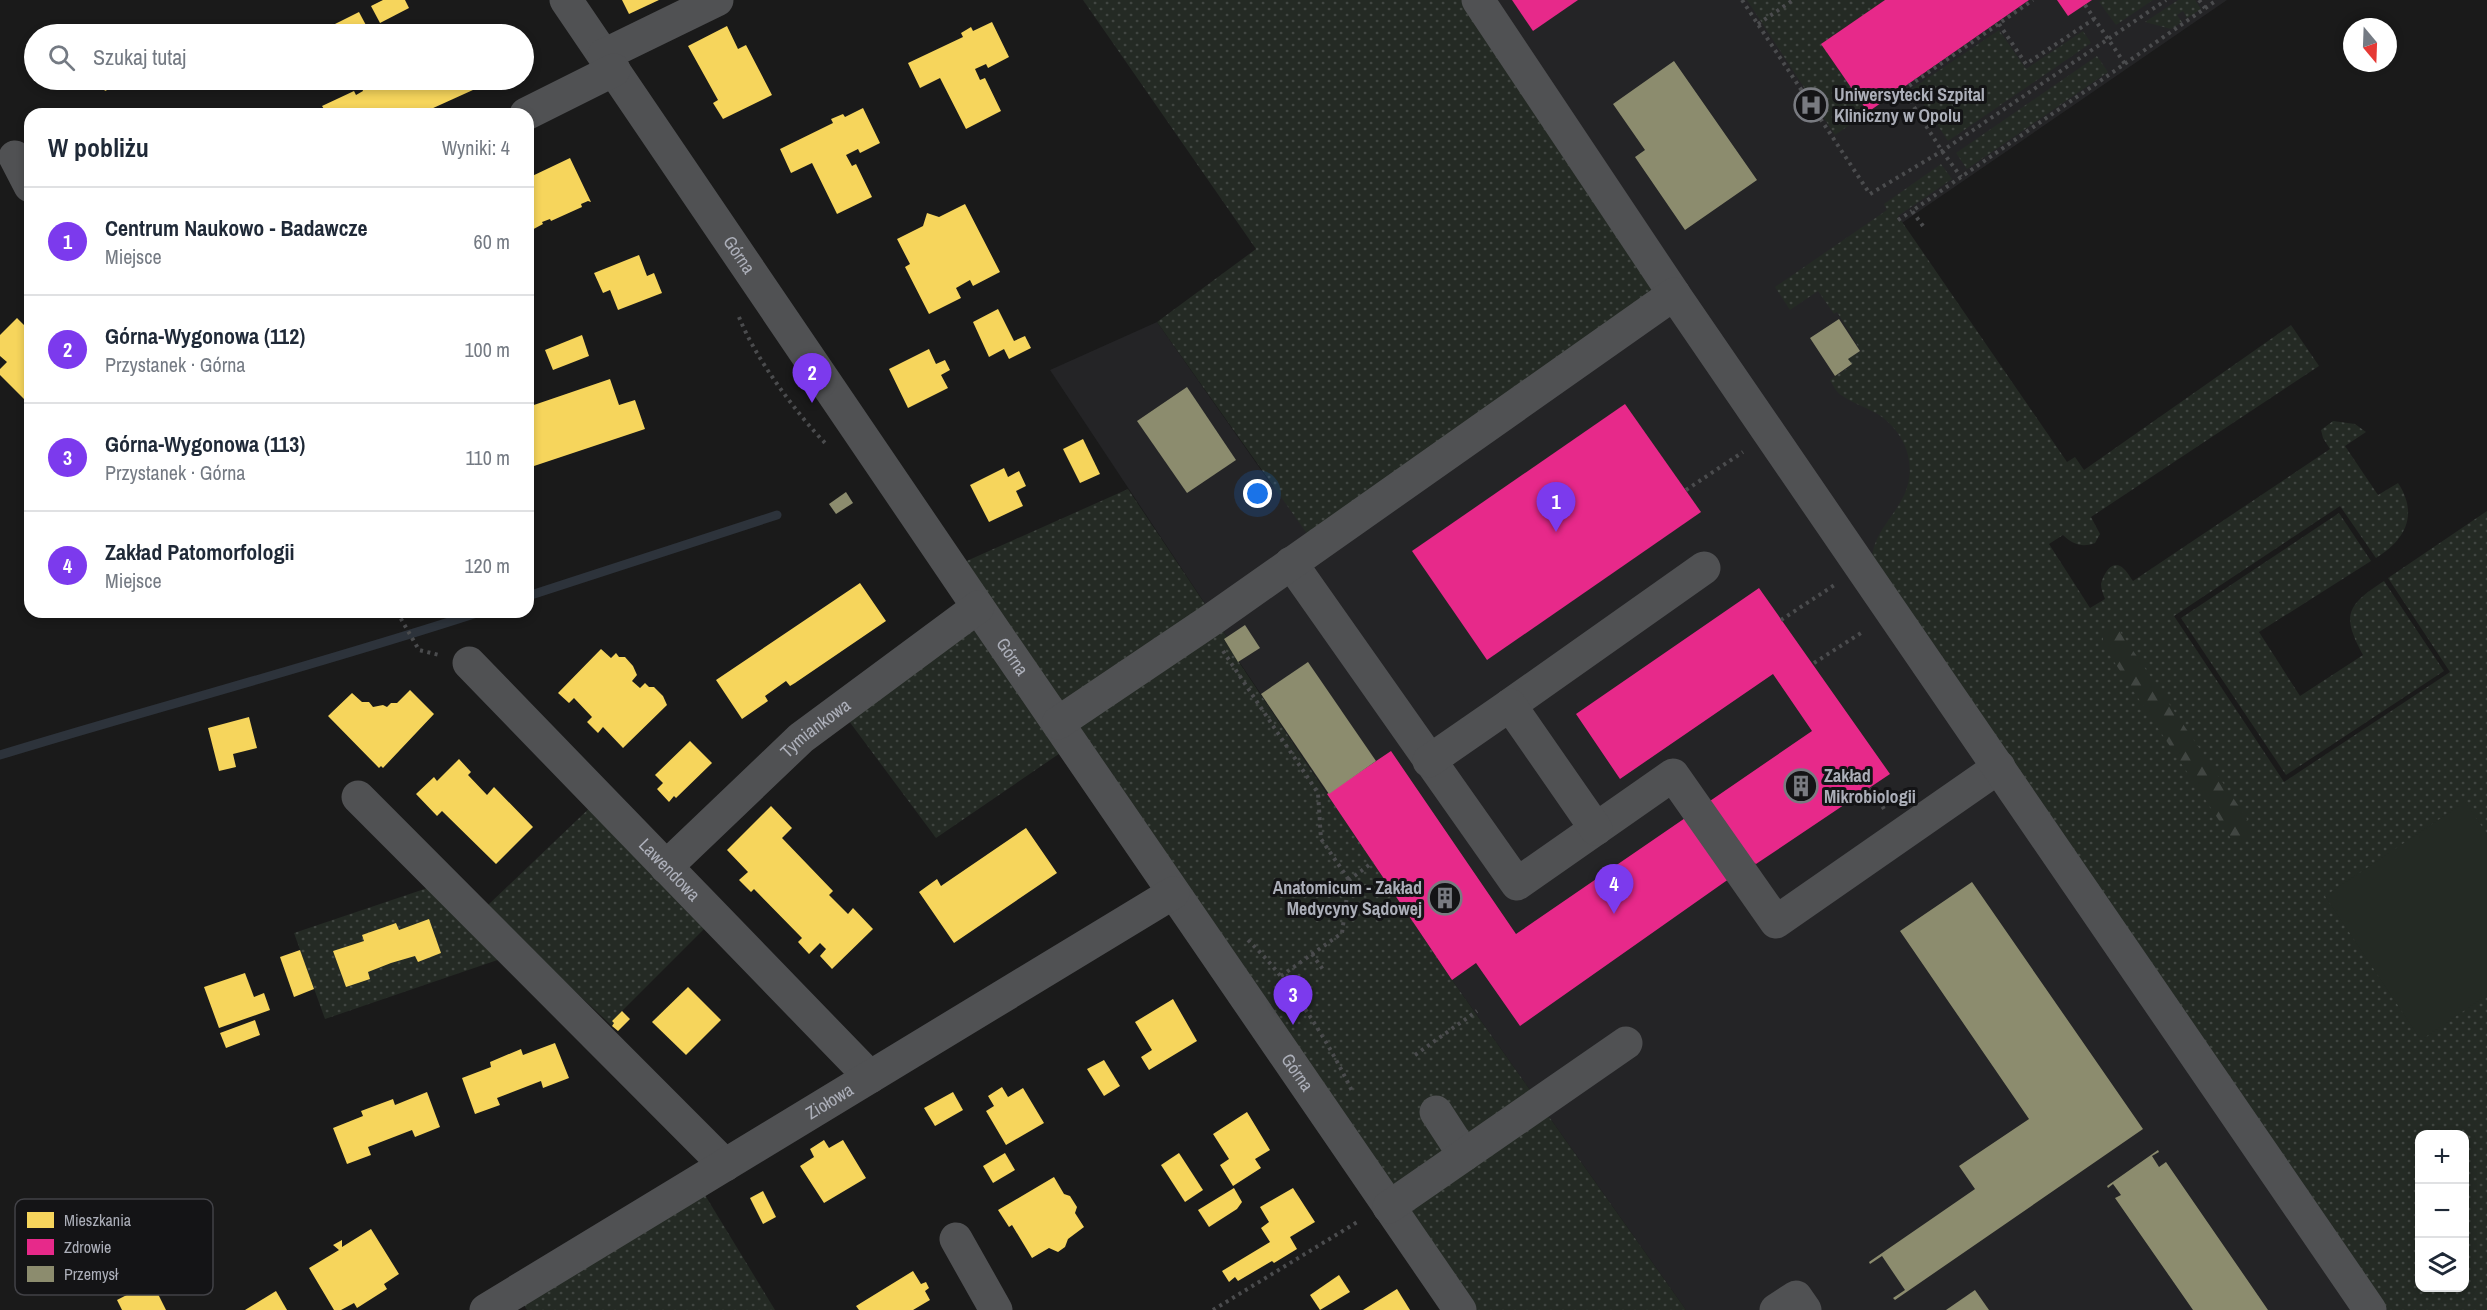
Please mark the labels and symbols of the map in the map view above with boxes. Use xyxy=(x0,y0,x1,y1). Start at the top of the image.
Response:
north arrow xyxy=(2343,18,2397,72)
place label: Uniwersytecki Szpital Kliniczny w Opolu xyxy=(1834,82,1985,128)
hospital icon: Uniwersytecki Szpital Kliniczny w Opolu xyxy=(1793,87,1829,123)
street label: Górna xyxy=(718,231,761,279)
pin: 2 xyxy=(792,354,832,403)
your location xyxy=(1243,479,1272,508)
pin: 1 xyxy=(1536,482,1576,532)
street label: Górna xyxy=(991,633,1034,681)
street label: Tymiankowa xyxy=(775,693,855,763)
place label: Zakład Mikrobiologii xyxy=(1824,763,1916,809)
building icon: Zakład Mikrobiologii xyxy=(1783,768,1819,804)
street label: Lawendowa xyxy=(633,833,706,907)
pin: 4 xyxy=(1594,864,1634,914)
place label: Anatomicum - Zakład Medycyny Sądowej xyxy=(1273,875,1422,921)
building icon: Anatomicum - Zakład Medycyny Sądowej xyxy=(1427,880,1463,916)
pin: 3 xyxy=(1274,976,1312,1025)
street label: Górna xyxy=(1276,1048,1319,1096)
street label: Ziołowa xyxy=(801,1077,858,1125)
legend xyxy=(15,1199,213,1295)
text: Mieszkania xyxy=(64,1209,132,1231)
text: Zdrowie xyxy=(64,1236,111,1258)
text: Przemysł xyxy=(64,1263,119,1285)

